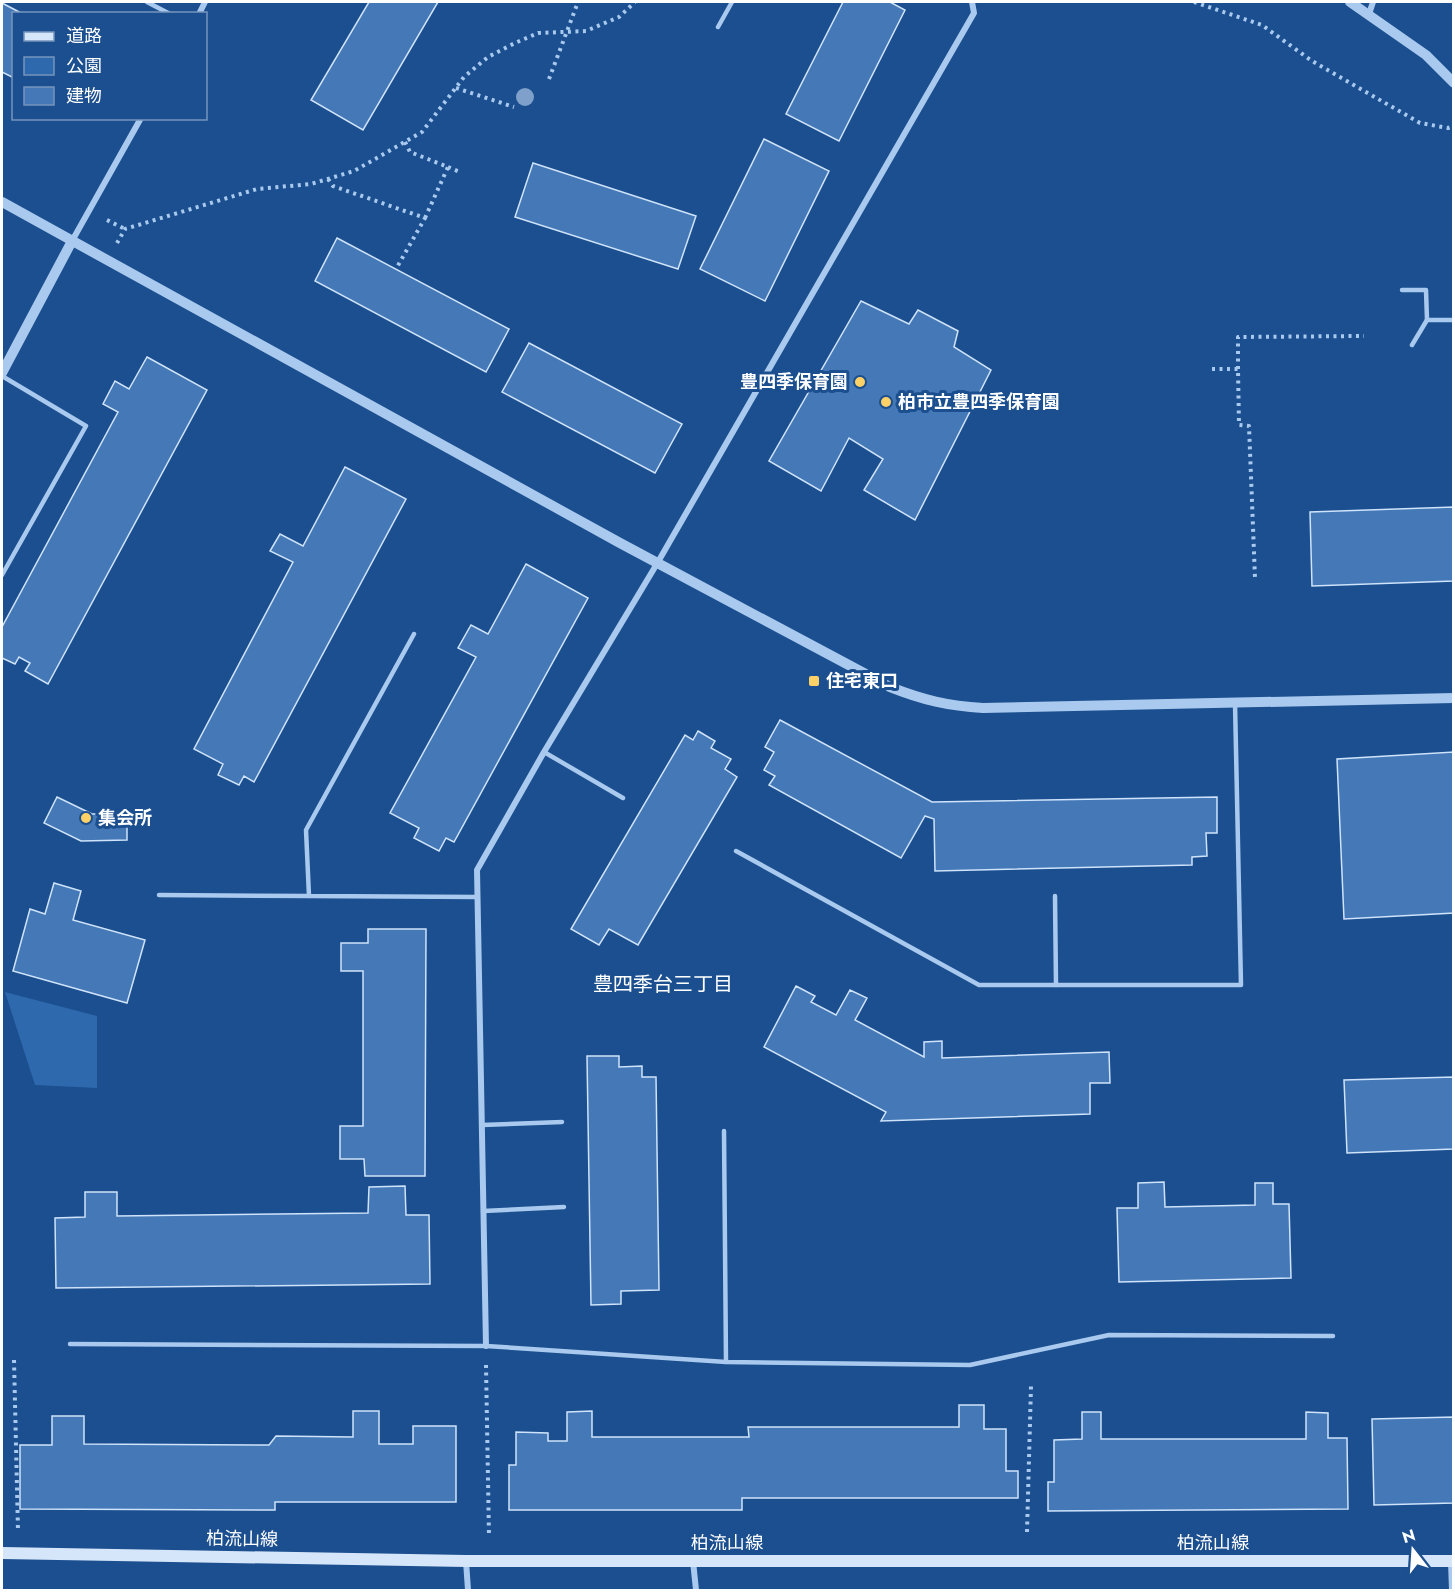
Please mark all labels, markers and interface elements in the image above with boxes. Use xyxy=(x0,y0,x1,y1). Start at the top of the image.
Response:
legend xyxy=(12,12,207,120)
text: 道路 xyxy=(66,23,102,49)
text: 公園 xyxy=(66,53,102,79)
text: 建物 xyxy=(66,83,102,109)
place label: 豊四季保育園 xyxy=(740,369,848,395)
marker: 豊四季保育園 xyxy=(853,375,867,389)
place label: 柏市立豊四季保育園 xyxy=(898,389,1060,415)
marker: 柏市立豊四季保育園 xyxy=(879,395,893,409)
place label: 住宅東口 xyxy=(826,668,898,694)
marker: 住宅東口 xyxy=(807,674,821,688)
place label: 集会所 xyxy=(98,805,152,831)
marker: 集会所 xyxy=(79,811,93,825)
district label: 豊四季台三丁目 xyxy=(593,970,733,999)
north arrow xyxy=(1383,1520,1443,1580)
text: N xyxy=(1399,1523,1418,1549)
street label: 柏流山線 xyxy=(206,1525,278,1553)
street label: 柏流山線 xyxy=(691,1530,763,1556)
street label: 柏流山線 xyxy=(1177,1530,1249,1556)

